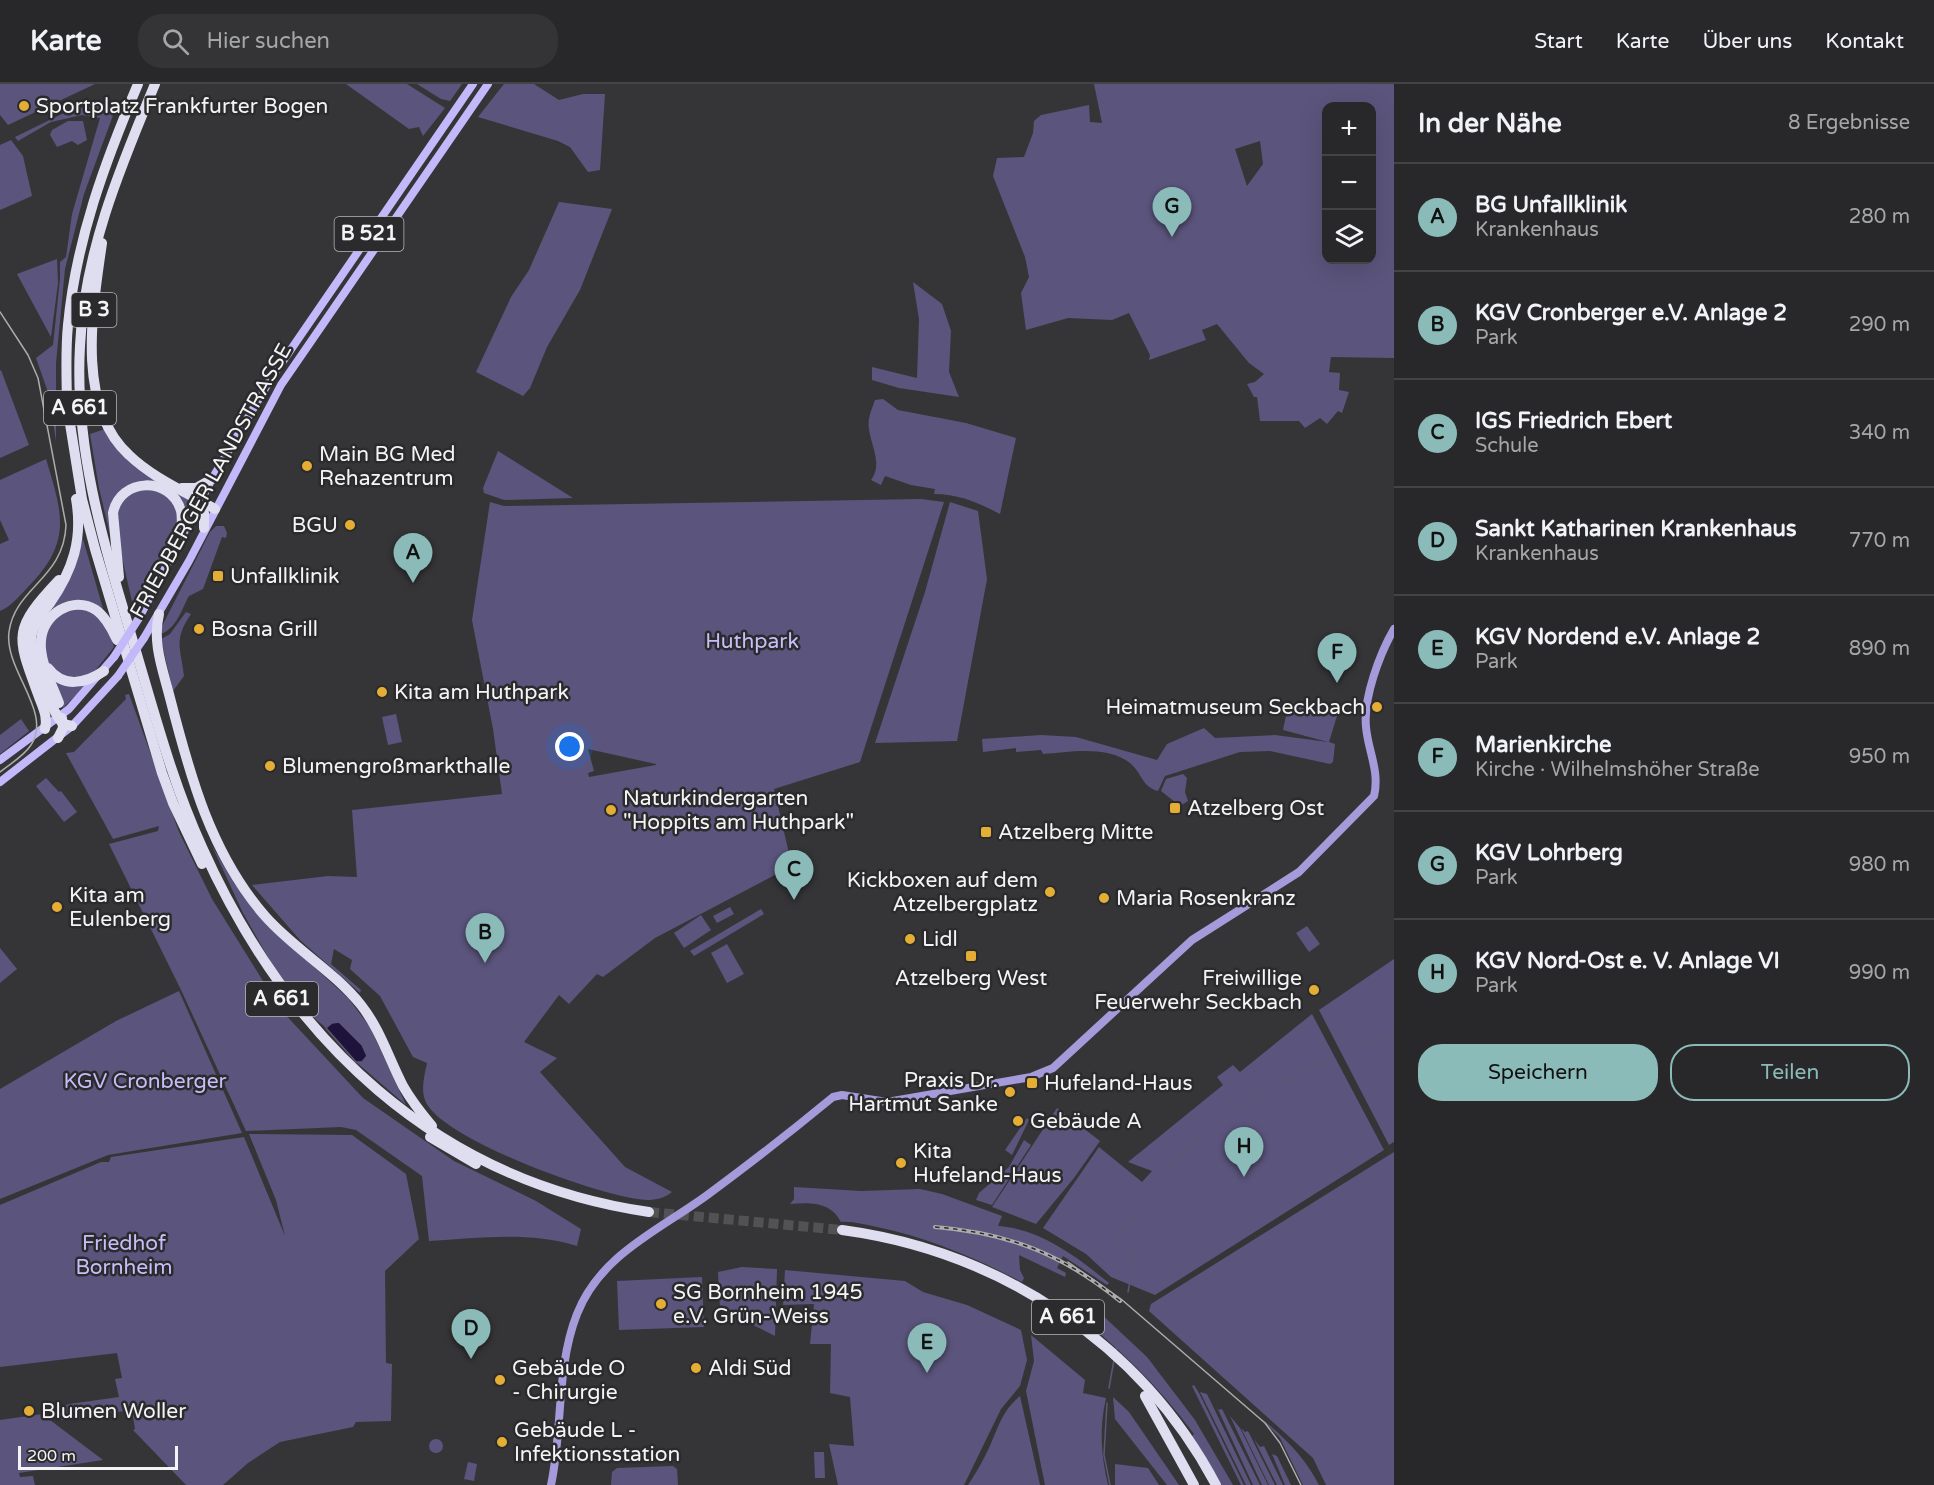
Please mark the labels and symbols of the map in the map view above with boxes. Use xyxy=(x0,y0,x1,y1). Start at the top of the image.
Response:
place label: Sportplatz Frankfurter Bogen xyxy=(36,94,328,119)
marker: Sportplatz Frankfurter Bogen xyxy=(17,99,31,113)
pin: G xyxy=(1152,188,1192,237)
road number: B 521 xyxy=(334,217,404,251)
road number: B 3 xyxy=(72,293,116,327)
street label: FRIEDBERGER LANDSTRASSE xyxy=(125,339,297,623)
road number: A 661 xyxy=(44,391,116,425)
place label: Main BG Med Rehazentrum xyxy=(319,442,456,491)
marker: Main BG Med Rehazentrum xyxy=(300,459,314,473)
place label: BGU xyxy=(292,513,338,538)
marker: BGU xyxy=(343,518,357,532)
pin: A xyxy=(394,534,432,583)
place label: Unfallklinik xyxy=(230,564,339,589)
marker: Unfallklinik xyxy=(211,569,225,583)
place label: Bosna Grill xyxy=(211,617,318,642)
marker: Bosna Grill xyxy=(192,622,206,636)
park label: Huthpark xyxy=(705,629,799,654)
pin: F xyxy=(1318,634,1356,683)
place label: Kita am Huthpark xyxy=(394,680,569,705)
marker: Kita am Huthpark xyxy=(375,685,389,699)
place label: Heimatmuseum Seckbach xyxy=(1106,695,1365,720)
marker: Heimatmuseum Seckbach xyxy=(1370,700,1384,714)
your location xyxy=(555,732,584,761)
place label: Blumengroßmarkthalle xyxy=(282,754,511,779)
marker: Blumengroßmarkthalle xyxy=(263,759,277,773)
place label: Naturkindergarten "Hoppits am Huthpark" xyxy=(623,786,854,835)
place label: Atzelberg Ost xyxy=(1187,796,1324,821)
marker: Atzelberg Ost xyxy=(1168,801,1182,815)
marker: Naturkindergarten "Hoppits am Huthpark" xyxy=(604,803,618,817)
place label: Atzelberg Mitte xyxy=(998,820,1154,845)
marker: Atzelberg Mitte xyxy=(979,825,993,839)
pin: C xyxy=(774,850,814,900)
place label: Kickboxen auf dem Atzelbergplatz xyxy=(847,868,1038,917)
place label: Kita am Eulenberg xyxy=(69,883,171,932)
marker: Kickboxen auf dem Atzelbergplatz xyxy=(1043,885,1057,899)
place label: Maria Rosenkranz xyxy=(1116,886,1296,911)
marker: Maria Rosenkranz xyxy=(1097,891,1111,905)
marker: Kita am Eulenberg xyxy=(50,900,64,914)
pin: B xyxy=(466,914,504,963)
place label: Lidl xyxy=(922,927,958,952)
marker: Lidl xyxy=(903,932,917,946)
marker: Atzelberg West xyxy=(964,949,978,963)
place label: Atzelberg West xyxy=(895,966,1047,991)
place label: Freiwillige Feuerwehr Seckbach xyxy=(1094,966,1302,1015)
road number: A 661 xyxy=(246,982,318,1016)
marker: Freiwillige Feuerwehr Seckbach xyxy=(1307,983,1321,997)
place label: Praxis Dr. Hartmut Sanke xyxy=(848,1068,998,1117)
park label: KGV Cronberger xyxy=(63,1069,227,1094)
place label: Hufeland-Haus xyxy=(1044,1071,1193,1096)
marker: Hufeland-Haus xyxy=(1025,1076,1039,1090)
marker: Praxis Dr. Hartmut Sanke xyxy=(1003,1085,1017,1099)
place label: Gebäude A xyxy=(1030,1109,1142,1134)
marker: Gebäude A xyxy=(1011,1114,1025,1128)
pin: H xyxy=(1224,1128,1264,1177)
place label: Kita Hufeland-Haus xyxy=(913,1139,1062,1188)
marker: Kita Hufeland-Haus xyxy=(894,1156,908,1170)
park label: Friedhof Bornheim xyxy=(75,1231,173,1280)
place label: SG Bornheim 1945 e.V. Grün-Weiss xyxy=(673,1280,863,1329)
marker: SG Bornheim 1945 e.V. Grün-Weiss xyxy=(654,1297,668,1311)
road number: A 661 xyxy=(1032,1300,1104,1334)
pin: D xyxy=(452,1310,490,1359)
pin: E xyxy=(908,1324,946,1373)
place label: Gebäude O - Chirurgie xyxy=(512,1356,625,1405)
place label: Aldi Süd xyxy=(708,1356,792,1381)
marker: Aldi Süd xyxy=(689,1361,703,1375)
marker: Gebäude O - Chirurgie xyxy=(493,1373,507,1387)
place label: Blumen Woller xyxy=(41,1399,186,1424)
marker: Blumen Woller xyxy=(22,1404,36,1418)
place label: Gebäude L - Infektionsstation xyxy=(514,1418,680,1467)
marker: Gebäude L - Infektionsstation xyxy=(495,1435,509,1449)
scale bar xyxy=(18,1443,178,1470)

